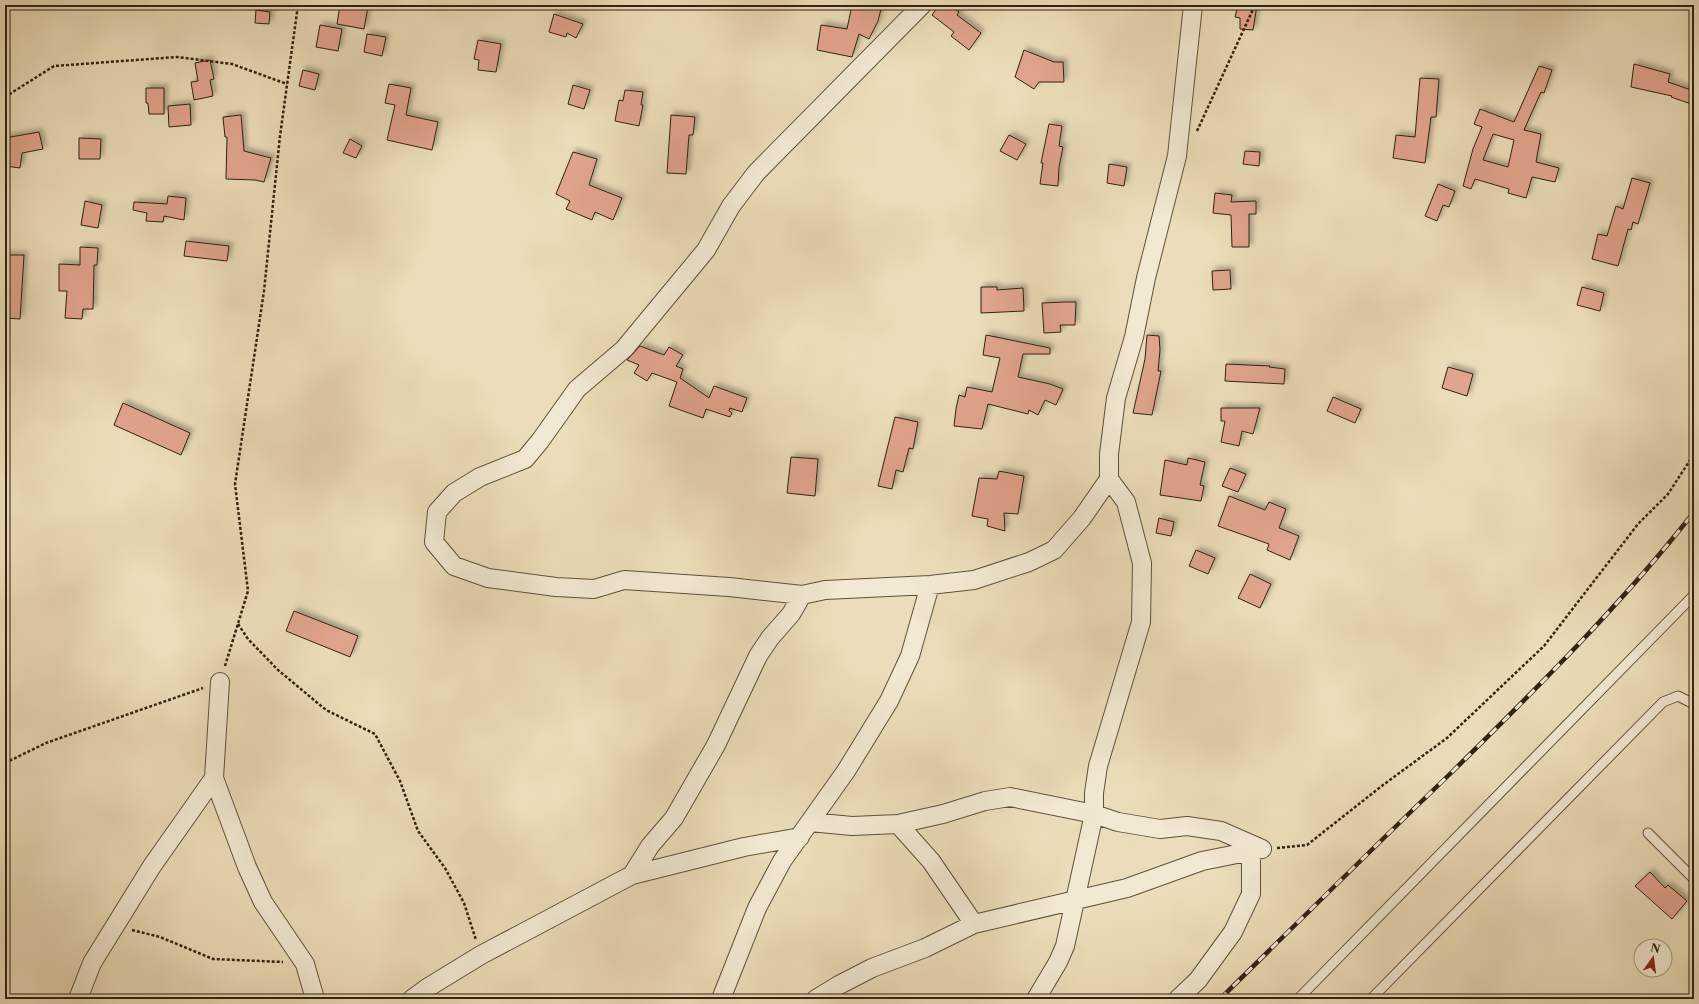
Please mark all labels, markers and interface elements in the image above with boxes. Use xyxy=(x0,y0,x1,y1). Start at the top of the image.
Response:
north arrow xyxy=(1633,938,1673,978)
text: N xyxy=(1649,940,1662,956)

